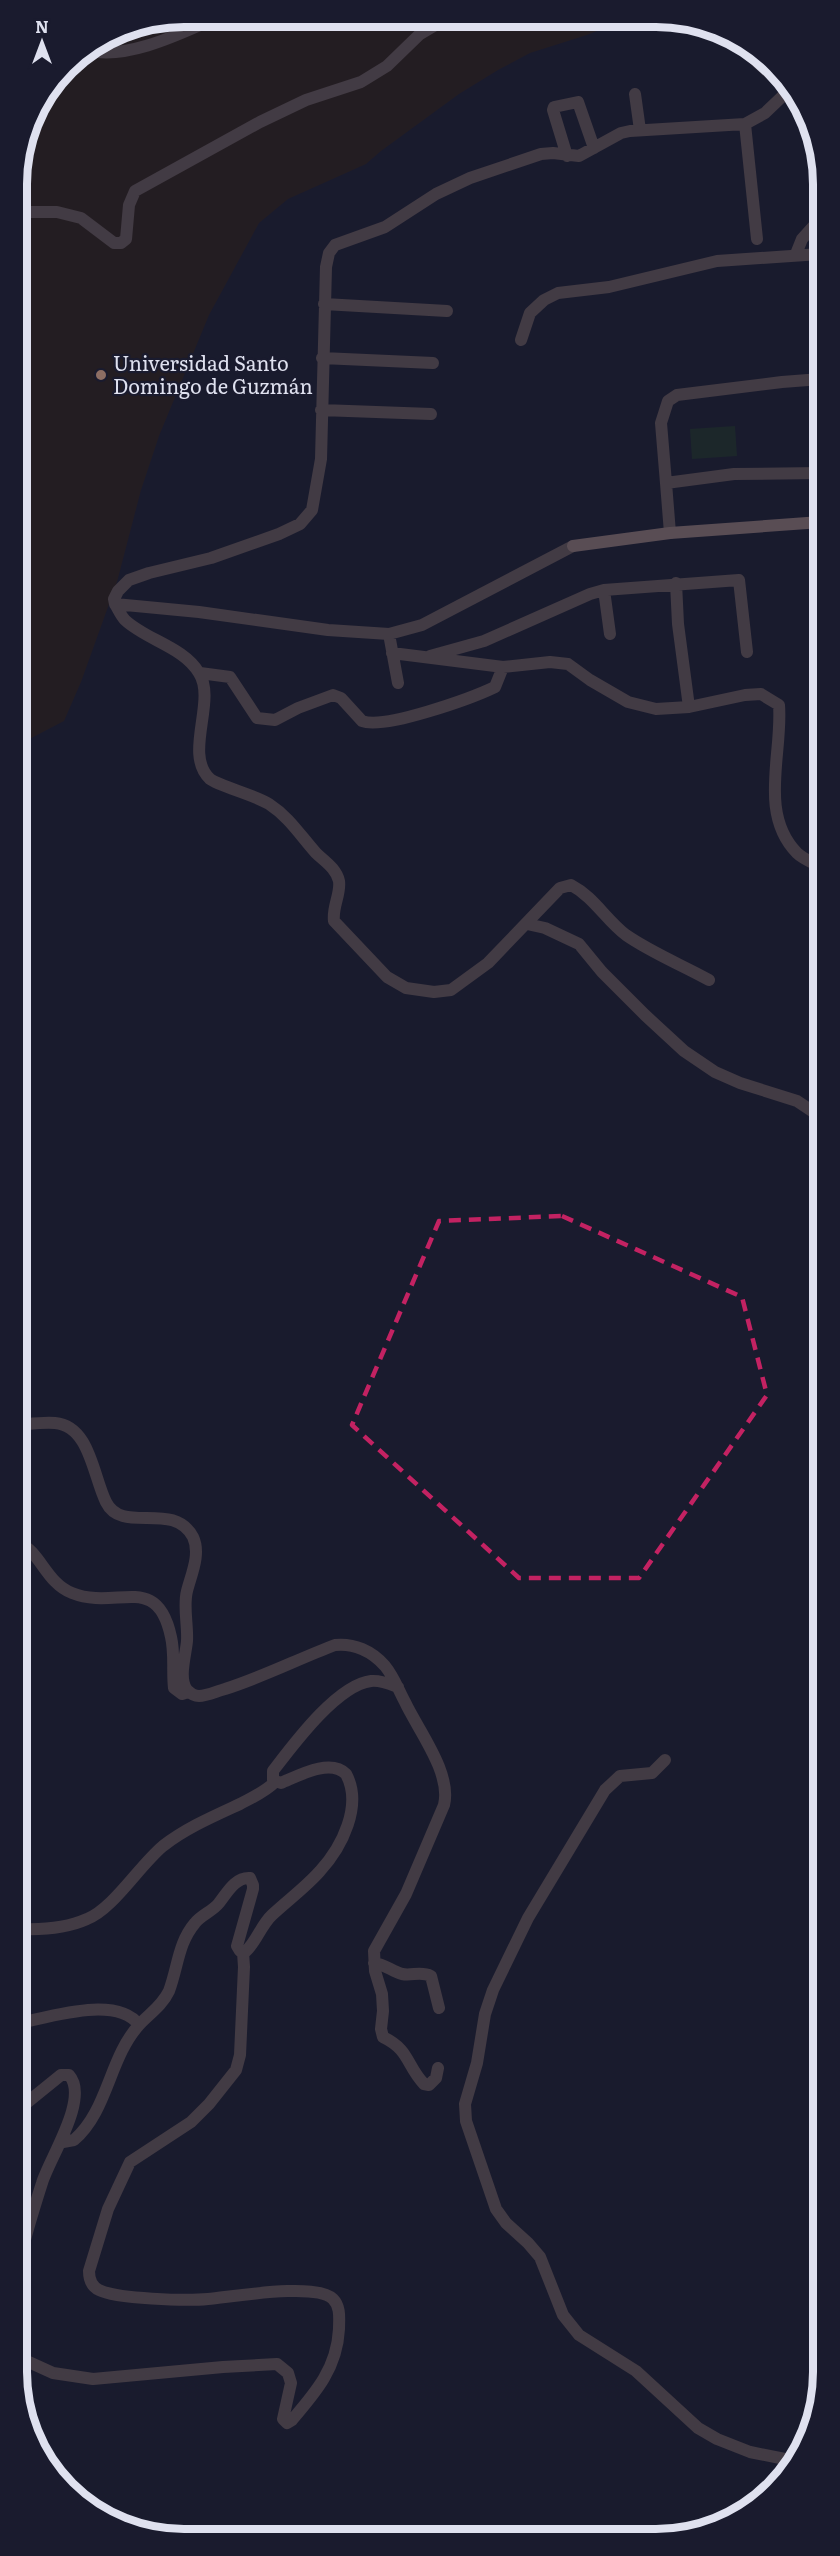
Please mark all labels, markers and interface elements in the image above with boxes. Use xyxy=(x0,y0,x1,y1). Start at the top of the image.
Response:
north arrow xyxy=(12,12,72,72)
text: N xyxy=(35,14,49,38)
place label: Universidad Santo Domingo de Guzmán xyxy=(113,347,313,400)
marker: Universidad Santo Domingo de Guzmán xyxy=(94,368,108,382)

